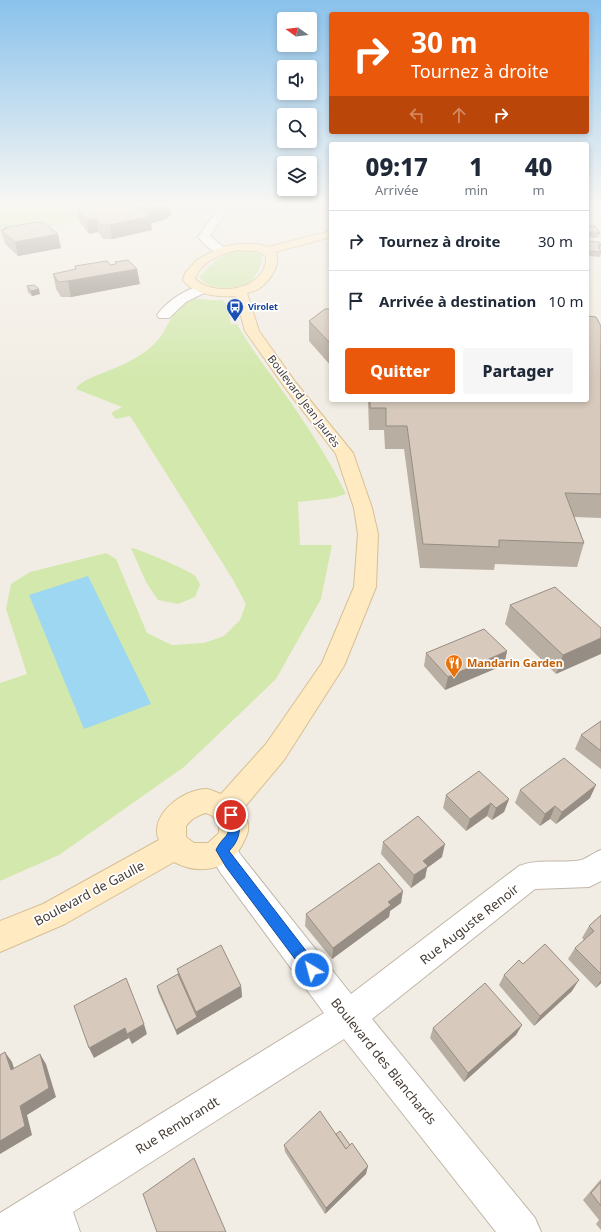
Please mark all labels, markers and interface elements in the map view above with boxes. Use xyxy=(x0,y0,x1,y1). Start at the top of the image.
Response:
north arrow xyxy=(277,12,317,52)
map controls xyxy=(277,12,317,196)
text: 30 m xyxy=(411,23,478,61)
icon: right xyxy=(345,28,397,80)
text: Tournez à droite xyxy=(411,59,549,83)
button: sound xyxy=(277,60,317,100)
icon: left xyxy=(406,104,428,126)
icon: ahead xyxy=(448,104,470,126)
icon: right xyxy=(490,104,512,126)
button: search xyxy=(277,108,317,148)
text: 09:17 xyxy=(366,150,428,183)
text: 1 xyxy=(469,150,483,183)
text: 40 xyxy=(525,150,552,183)
button: layers xyxy=(277,156,317,196)
text: Arrivée xyxy=(375,181,419,199)
text: min xyxy=(465,181,488,199)
text: m xyxy=(532,181,545,199)
icon: right xyxy=(345,230,367,252)
text: Tournez à droite xyxy=(379,231,500,251)
text: 30 m xyxy=(538,231,573,251)
icon: arrive xyxy=(345,290,367,312)
text: Arrivée à destination xyxy=(379,291,536,311)
text: 10 m xyxy=(548,291,583,311)
bus stop icon: Virolet xyxy=(225,297,245,322)
place label: Virolet xyxy=(248,300,278,313)
button: Quitter xyxy=(345,348,455,394)
button: Partager xyxy=(463,348,573,394)
street label: Boulevard Jean Jaurès xyxy=(265,351,344,450)
restaurant icon: Mandarin Garden xyxy=(444,653,464,678)
place label: Mandarin Garden xyxy=(467,655,563,670)
pin xyxy=(214,798,248,832)
icon: arrive xyxy=(220,804,242,826)
street label: Boulevard de Gaulle xyxy=(31,856,147,930)
street label: Rue Auguste Renoir xyxy=(416,879,523,968)
position arrow xyxy=(291,949,333,991)
street label: Boulevard des Blanchards xyxy=(327,994,441,1128)
street label: Rue Rembrandt xyxy=(132,1092,223,1158)

